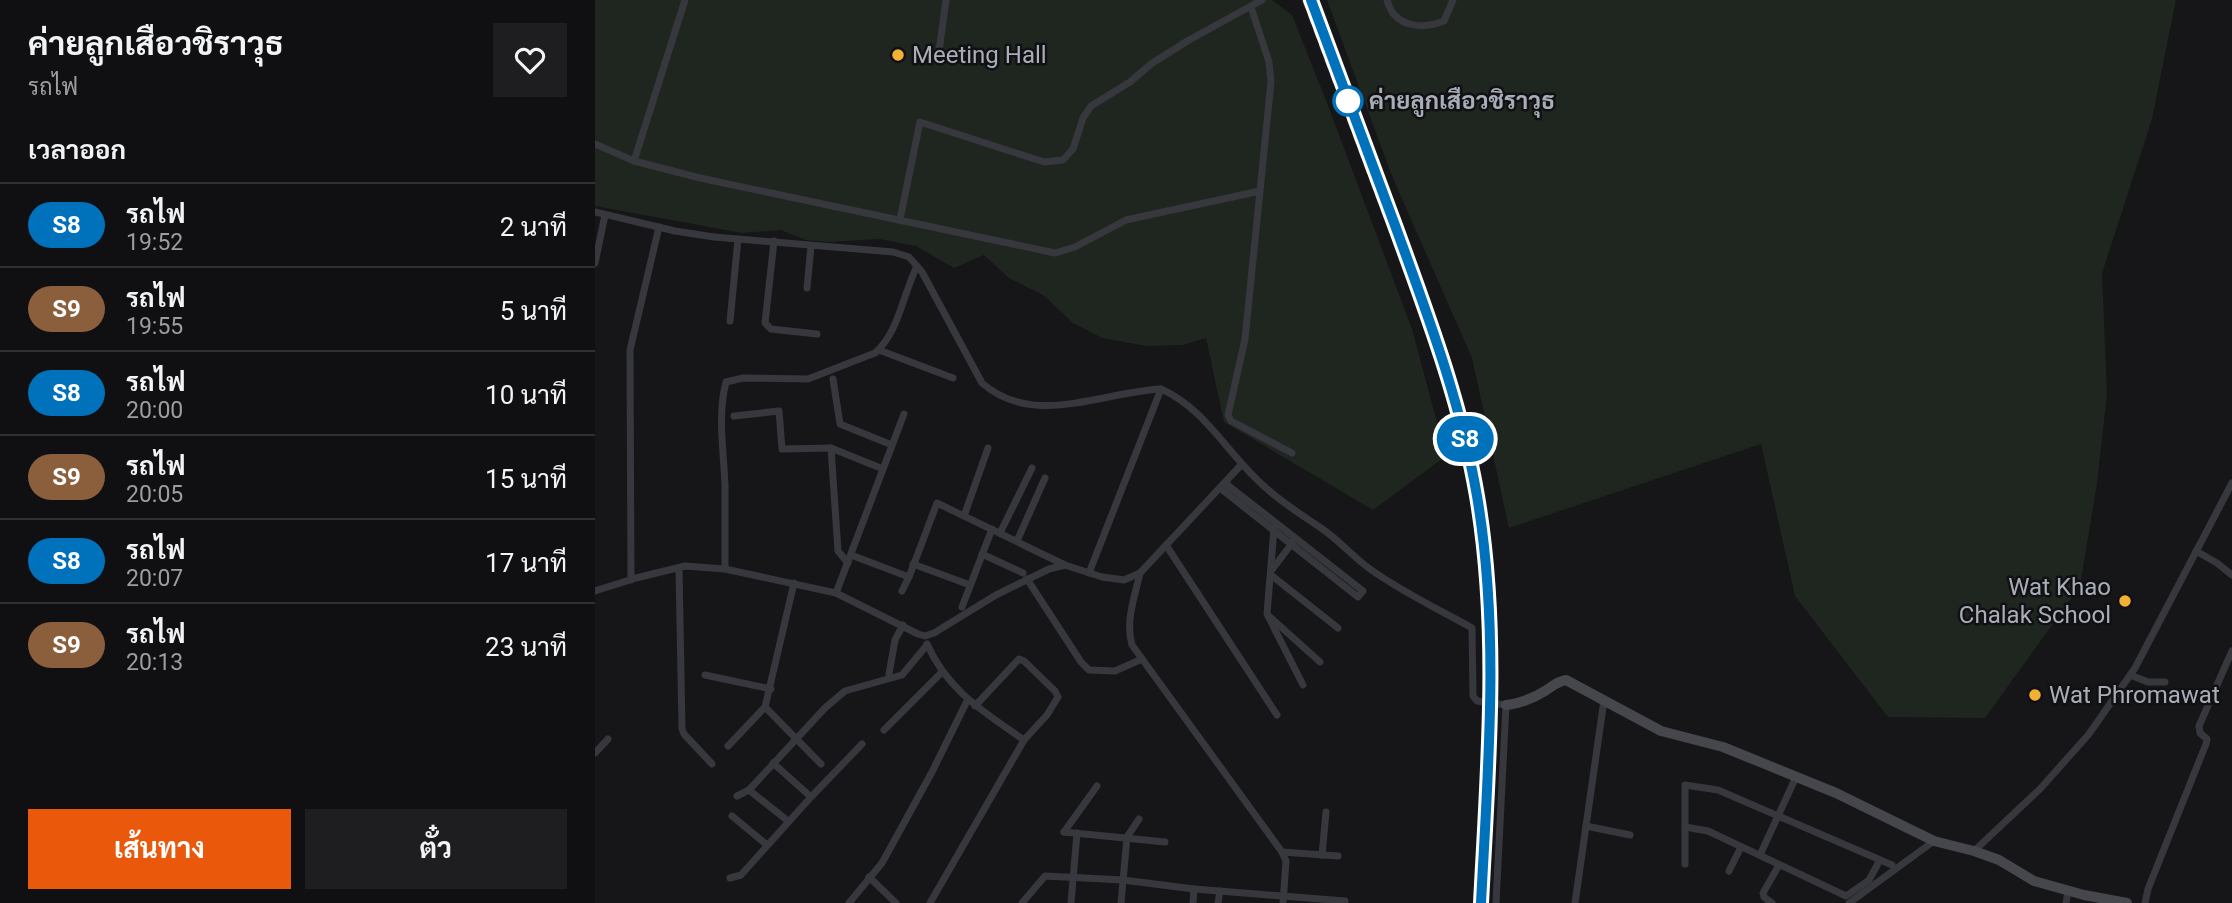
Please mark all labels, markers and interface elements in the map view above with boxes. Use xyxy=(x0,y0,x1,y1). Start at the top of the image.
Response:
button: heart xyxy=(493,23,567,97)
text: ค่ายลูกเสือวชิราวุธ xyxy=(28,24,284,63)
place label: Meeting Hall xyxy=(912,41,1047,69)
marker: Meeting Hall xyxy=(890,47,906,63)
text: รถไฟ xyxy=(28,74,78,101)
marker: ค่ายลูกเสือวชิราวุธ xyxy=(1333,86,1363,116)
place label: ค่ายลูกเสือวชิราวุธ xyxy=(1369,86,1555,118)
text: เวลาออก xyxy=(28,135,126,165)
text: รถไฟ xyxy=(126,199,185,229)
text: S8 xyxy=(52,211,81,239)
text: 2 นาที xyxy=(500,212,567,242)
text: 19:52 xyxy=(126,229,183,256)
text: รถไฟ xyxy=(126,283,185,313)
text: S9 xyxy=(52,295,81,323)
text: 5 นาที xyxy=(500,296,567,326)
text: 19:55 xyxy=(126,313,183,340)
text: รถไฟ xyxy=(126,367,185,397)
text: S8 xyxy=(52,379,81,407)
text: 10 นาที xyxy=(485,380,567,410)
text: 20:00 xyxy=(126,397,183,424)
line badge: S8 xyxy=(1433,416,1497,462)
text: S8 xyxy=(1451,425,1479,453)
text: รถไฟ xyxy=(126,451,185,481)
text: S9 xyxy=(52,463,81,491)
text: 15 นาที xyxy=(485,464,567,494)
text: 20:05 xyxy=(126,481,183,508)
text: รถไฟ xyxy=(126,535,185,565)
text: S8 xyxy=(52,547,81,575)
text: 17 นาที xyxy=(485,548,567,578)
text: 20:07 xyxy=(126,565,183,592)
place label: Wat Khao Chalak School xyxy=(1959,573,2111,629)
marker: Wat Khao Chalak School xyxy=(2117,593,2133,609)
text: รถไฟ xyxy=(126,619,185,649)
text: S9 xyxy=(52,631,81,659)
text: 23 นาที xyxy=(485,632,567,662)
text: 20:13 xyxy=(126,649,183,676)
place label: Wat Phromawat xyxy=(2049,681,2220,709)
marker: Wat Phromawat xyxy=(2027,687,2043,703)
button: เส้นทาง xyxy=(28,809,291,889)
button: ตั๋ว xyxy=(305,809,567,889)

